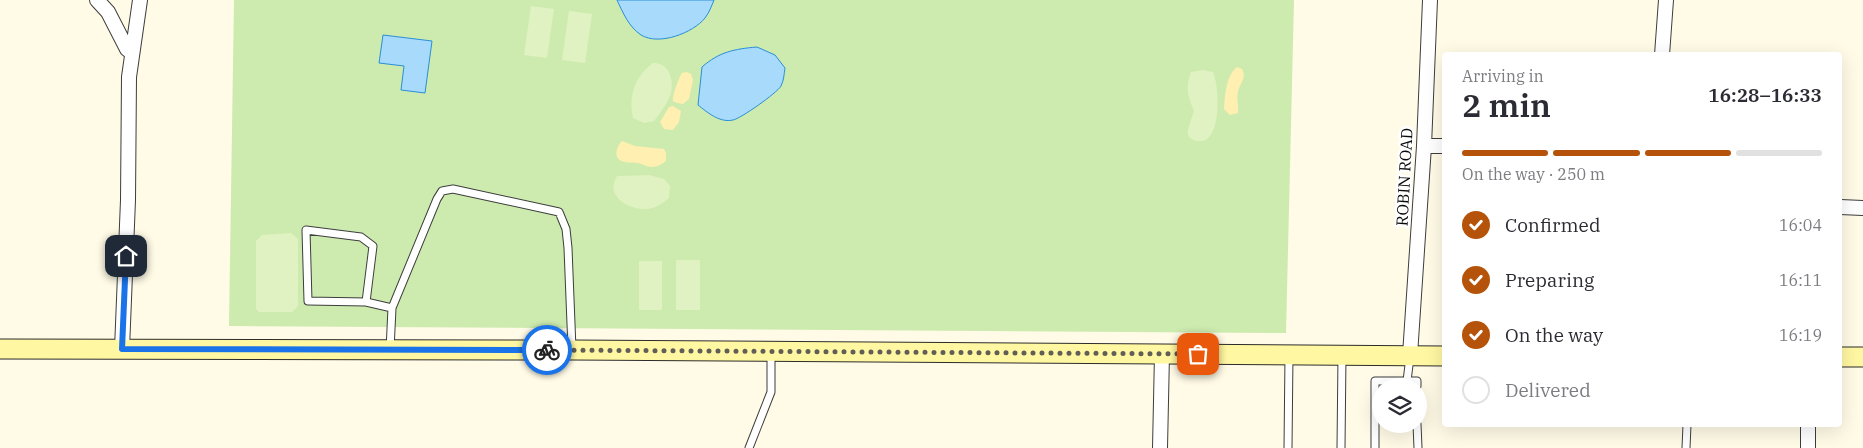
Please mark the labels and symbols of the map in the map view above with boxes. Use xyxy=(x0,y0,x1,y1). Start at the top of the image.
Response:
street label: ROBIN ROAD xyxy=(1391,127,1417,227)
pin xyxy=(105,235,147,277)
courier xyxy=(522,325,572,375)
pin xyxy=(1177,333,1219,375)

